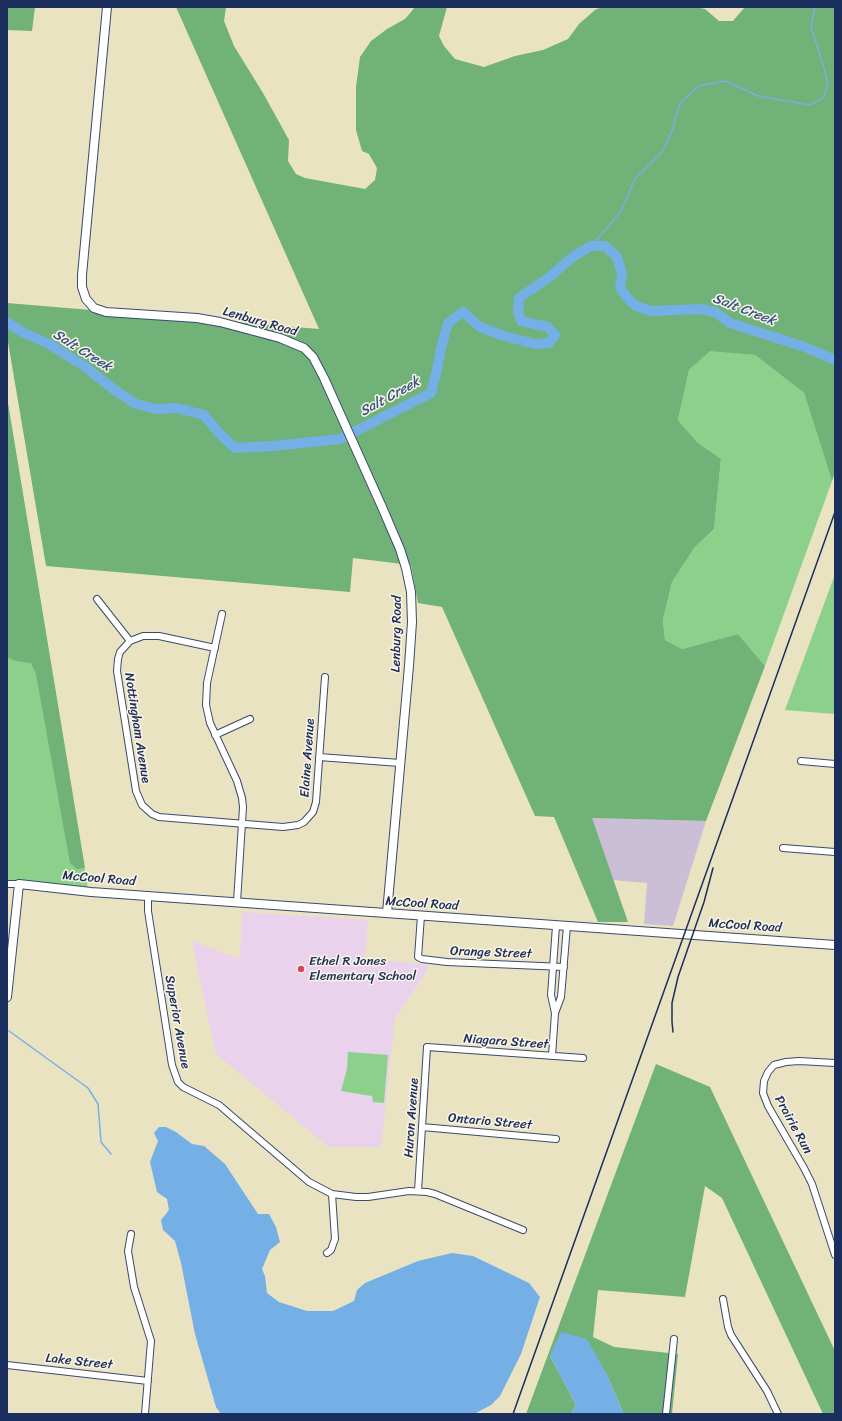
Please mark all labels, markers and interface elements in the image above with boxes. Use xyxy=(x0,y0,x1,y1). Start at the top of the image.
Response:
water label: Salt Creek xyxy=(710,290,778,330)
street label: Lenburg Road xyxy=(221,304,299,340)
water label: Salt Creek xyxy=(50,326,114,376)
water label: Salt Creek xyxy=(357,374,423,420)
street label: Lenburg Road xyxy=(389,595,405,673)
street label: Nottingham Avenue xyxy=(121,672,153,784)
street label: Elaine Avenue xyxy=(297,718,319,798)
street label: McCool Road xyxy=(62,868,136,890)
street label: McCool Road xyxy=(385,894,459,914)
street label: McCool Road xyxy=(708,916,782,936)
street label: Orange Street xyxy=(450,944,532,962)
place label: Ethel R Jones Elementary School xyxy=(309,954,416,985)
marker: Ethel R Jones Elementary School xyxy=(296,964,306,974)
street label: Superior Avenue xyxy=(161,974,193,1070)
street label: Niagara Street xyxy=(463,1031,549,1053)
street label: Huron Avenue xyxy=(401,1078,423,1158)
street label: Prairie Run xyxy=(771,1093,815,1157)
street label: Ontario Street xyxy=(447,1111,533,1133)
street label: Lake Street xyxy=(45,1351,113,1373)

